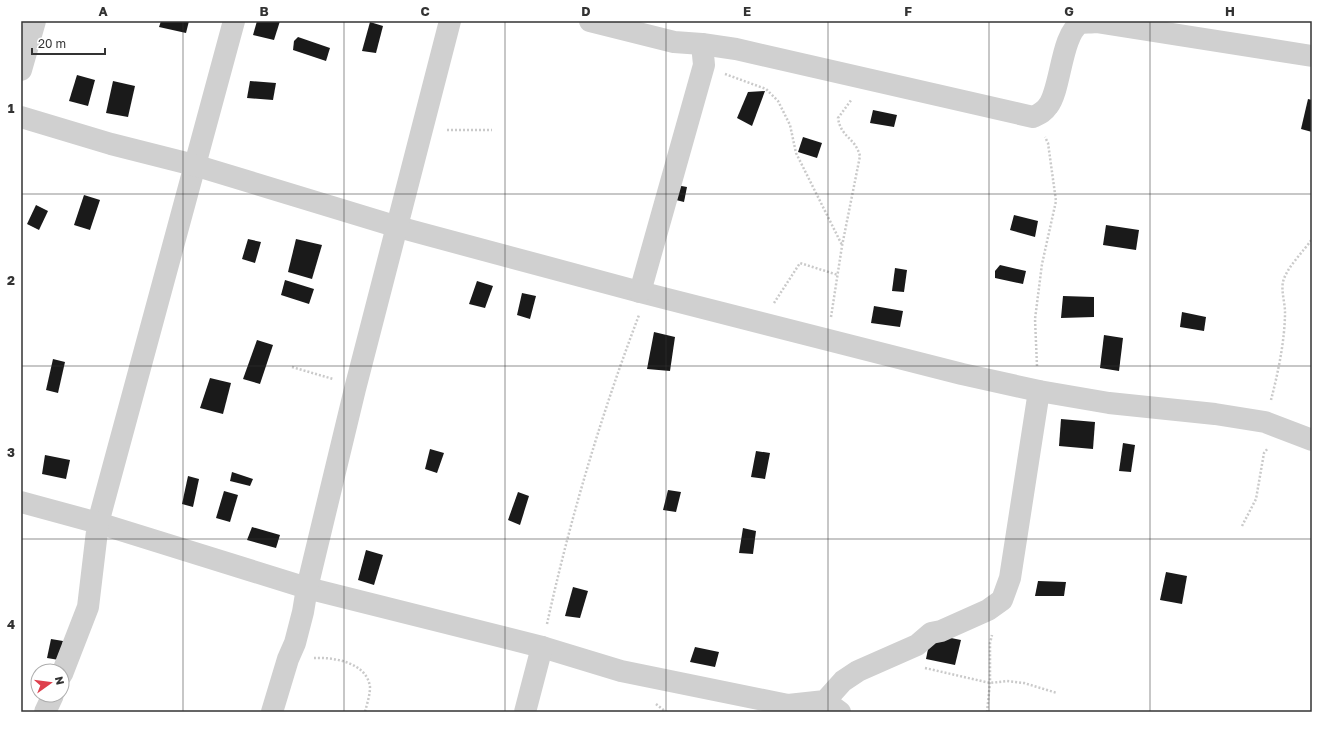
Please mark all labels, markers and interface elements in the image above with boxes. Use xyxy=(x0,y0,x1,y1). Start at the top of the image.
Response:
text: A xyxy=(98,3,108,19)
text: B xyxy=(259,3,269,19)
text: C xyxy=(420,3,430,19)
text: D xyxy=(581,3,591,19)
text: E xyxy=(743,3,751,19)
text: F xyxy=(904,3,912,19)
text: G xyxy=(1064,3,1074,19)
text: H xyxy=(1225,3,1235,19)
scale bar xyxy=(32,30,105,56)
text: 20 m xyxy=(38,36,66,51)
text: 1 xyxy=(8,100,15,116)
text: 2 xyxy=(7,272,15,288)
text: 3 xyxy=(7,444,15,460)
text: 4 xyxy=(7,616,15,632)
north arrow xyxy=(30,663,70,703)
text: N xyxy=(53,675,68,686)

